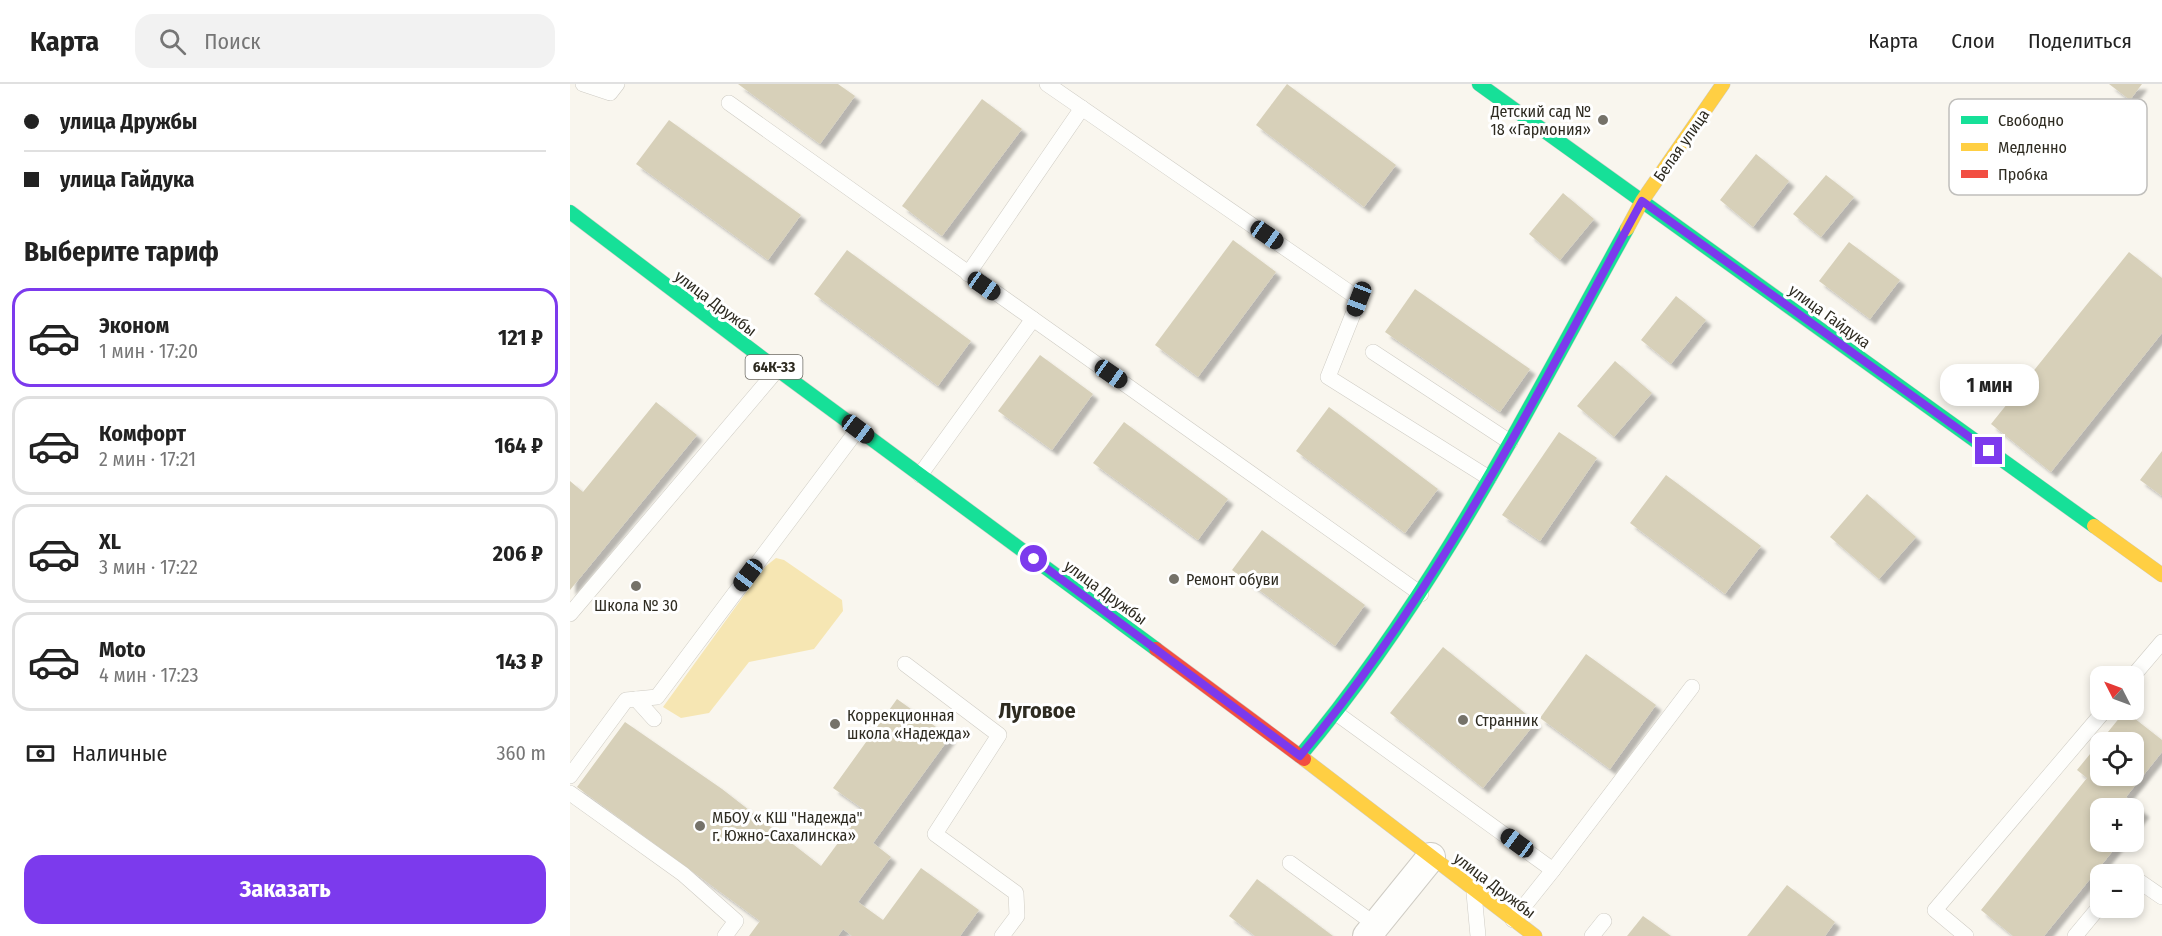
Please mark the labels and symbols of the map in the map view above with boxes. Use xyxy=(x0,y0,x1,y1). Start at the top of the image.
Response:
legend xyxy=(1949,99,2147,195)
place label: Детский сад № 18 «Гармония» xyxy=(1490,102,1591,139)
street label: Белая улица xyxy=(1650,105,1713,185)
text: Свободно xyxy=(1998,111,2064,130)
marker: Детский сад № 18 «Гармония» xyxy=(1596,113,1610,127)
text: Медленно xyxy=(1998,138,2067,157)
text: Пробка xyxy=(1998,165,2048,184)
car xyxy=(1247,217,1287,253)
street label: улица Дружбы xyxy=(671,266,760,340)
car xyxy=(964,268,1004,304)
car xyxy=(1344,279,1374,319)
street label: улица Гайдука xyxy=(1785,280,1874,352)
road number: 64К-33 xyxy=(746,355,802,379)
car xyxy=(1091,356,1131,392)
callout: 1 мин xyxy=(1940,364,2038,406)
car xyxy=(838,411,878,447)
route end xyxy=(1975,437,2002,464)
route start xyxy=(1020,545,1047,572)
car xyxy=(730,555,766,595)
street label: улица Дружбы xyxy=(1061,556,1151,629)
place label: Ремонт обуви xyxy=(1186,570,1279,589)
marker: Ремонт обуви xyxy=(1167,572,1181,586)
marker: Школа № 30 xyxy=(629,579,643,593)
place label: Школа № 30 xyxy=(594,596,678,615)
north arrow xyxy=(2090,666,2144,720)
district label: Луговое xyxy=(998,697,1076,724)
place label: Коррекционная школа «Надежда» xyxy=(847,706,971,743)
place label: Странник xyxy=(1475,711,1539,730)
marker: Странник xyxy=(1456,713,1470,727)
marker: Коррекционная школа «Надежда» xyxy=(828,717,842,731)
place label: МБОУ « КШ "Надежда" г. Южно-Сахалинска» xyxy=(712,808,862,845)
marker: МБОУ « КШ "Надежда" г. Южно-Сахалинска» xyxy=(693,819,707,833)
car xyxy=(1497,825,1537,861)
street label: улица Дружбы xyxy=(1450,848,1539,922)

